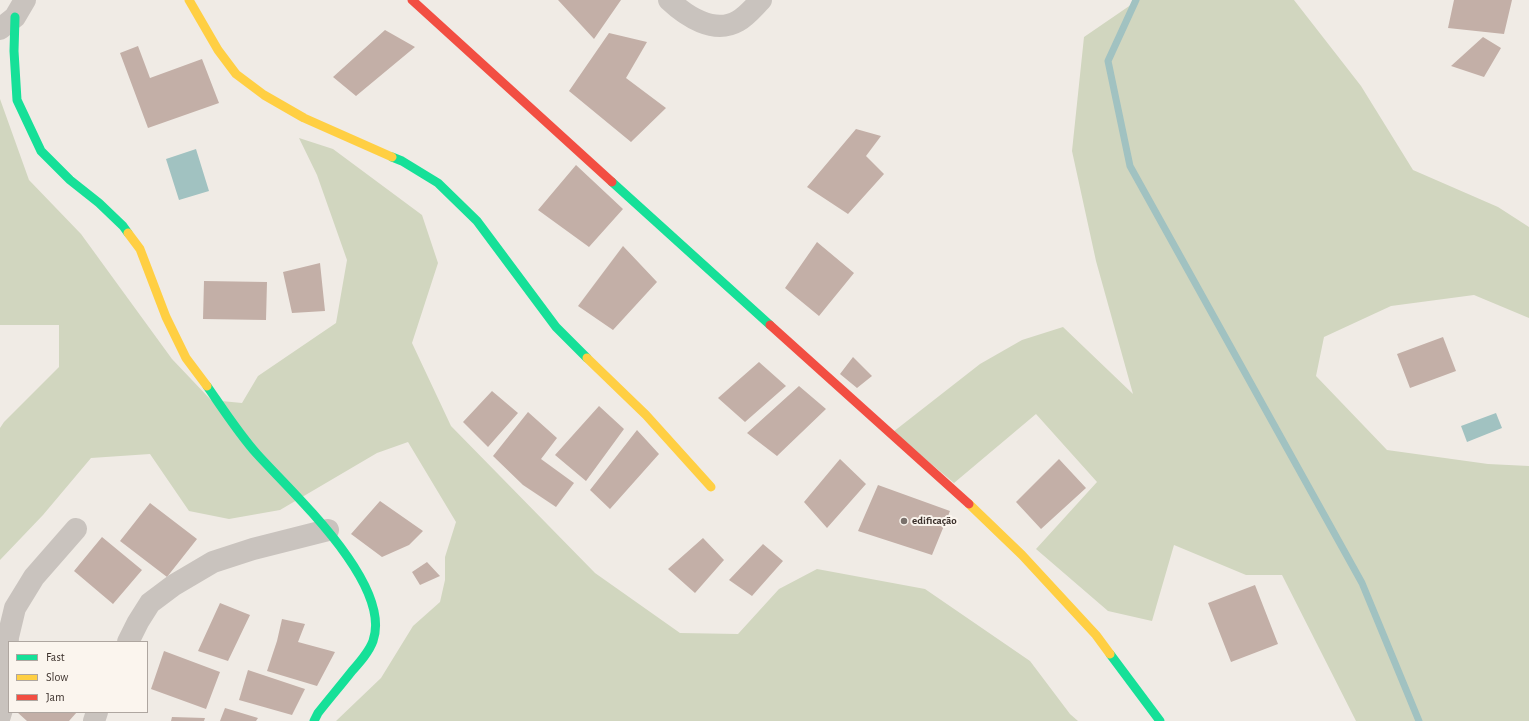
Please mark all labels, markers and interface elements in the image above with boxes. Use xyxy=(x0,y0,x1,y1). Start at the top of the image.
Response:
place label: edificação xyxy=(912,514,957,528)
marker: edificação xyxy=(899,516,909,526)
legend xyxy=(8,641,148,713)
text: Fast xyxy=(46,651,65,663)
text: Slow xyxy=(46,671,68,683)
text: Jam xyxy=(46,691,65,703)

